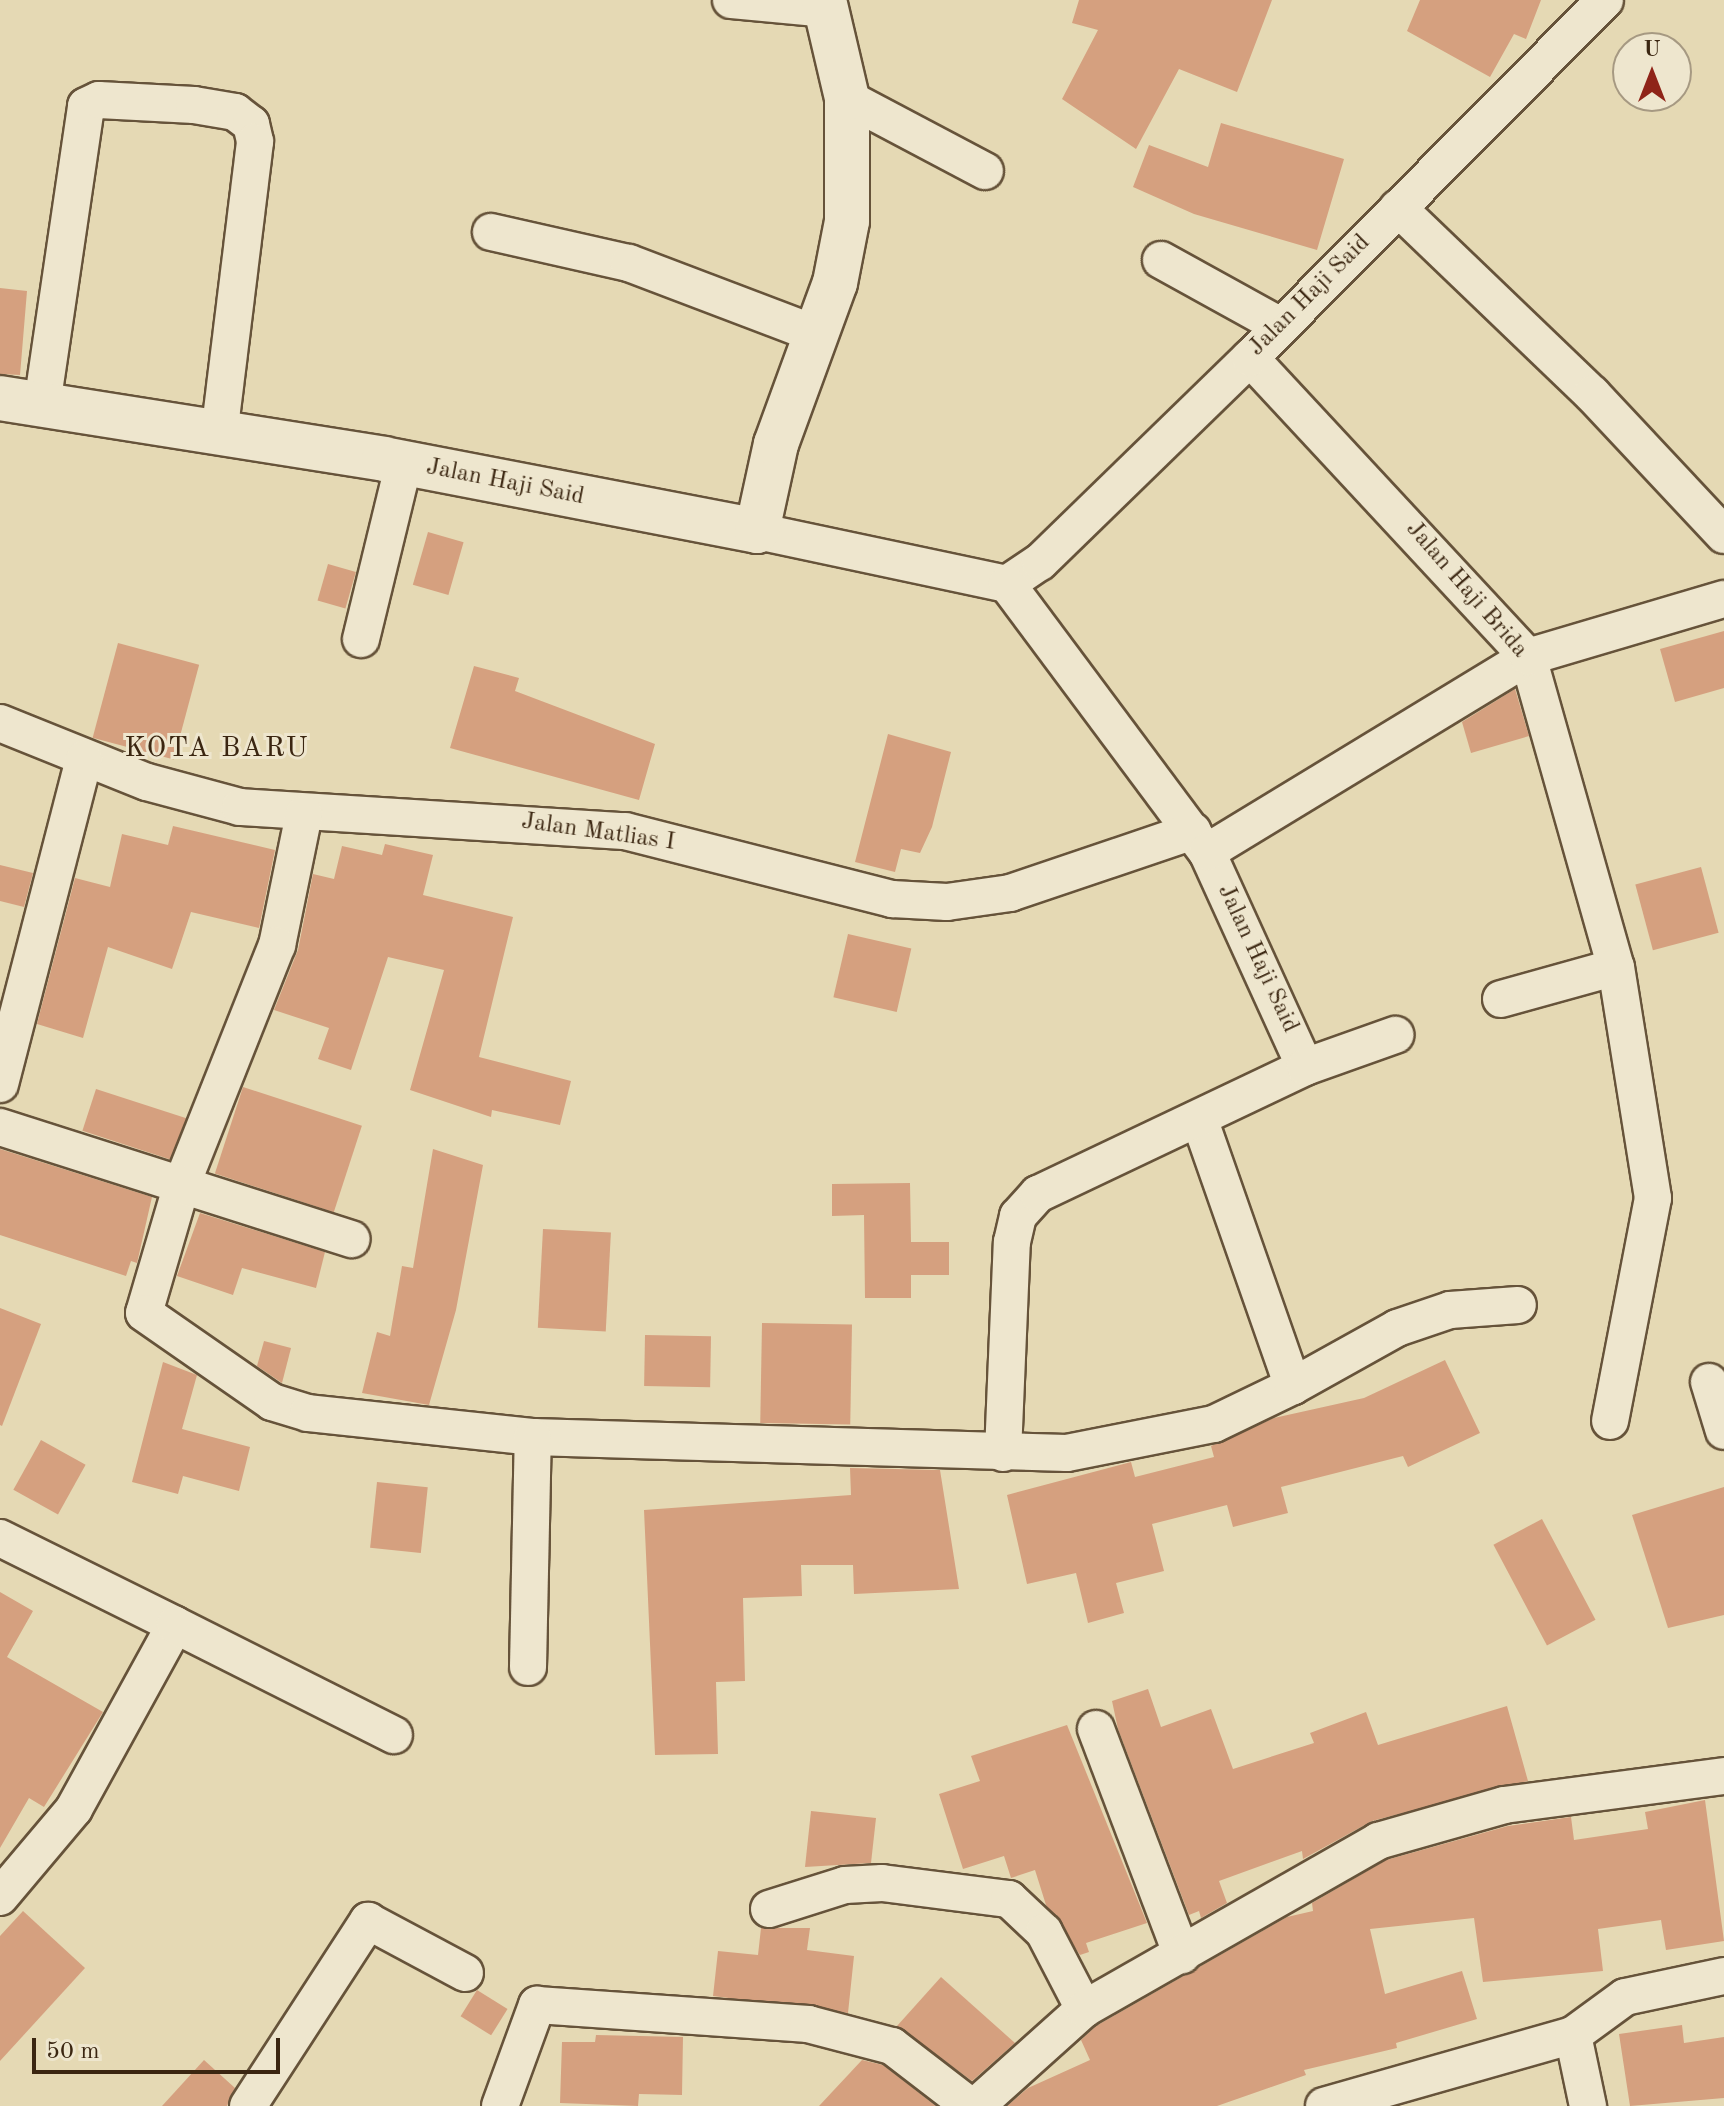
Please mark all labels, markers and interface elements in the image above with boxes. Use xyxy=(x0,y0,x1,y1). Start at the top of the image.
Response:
north arrow xyxy=(1612,32,1692,112)
text: U xyxy=(1643,39,1661,61)
street label: Jalan Haji Said xyxy=(1243,229,1377,363)
street label: Jalan Haji Said xyxy=(424,454,586,512)
street label: Jalan Haji Brida xyxy=(1399,516,1533,664)
district label: KOTA BARU xyxy=(124,732,310,766)
street label: Jalan Matlias I xyxy=(519,808,677,858)
street label: Jalan Haji Said xyxy=(1210,880,1304,1038)
scale bar xyxy=(36,2022,284,2072)
text: 50 m xyxy=(46,2040,100,2064)

